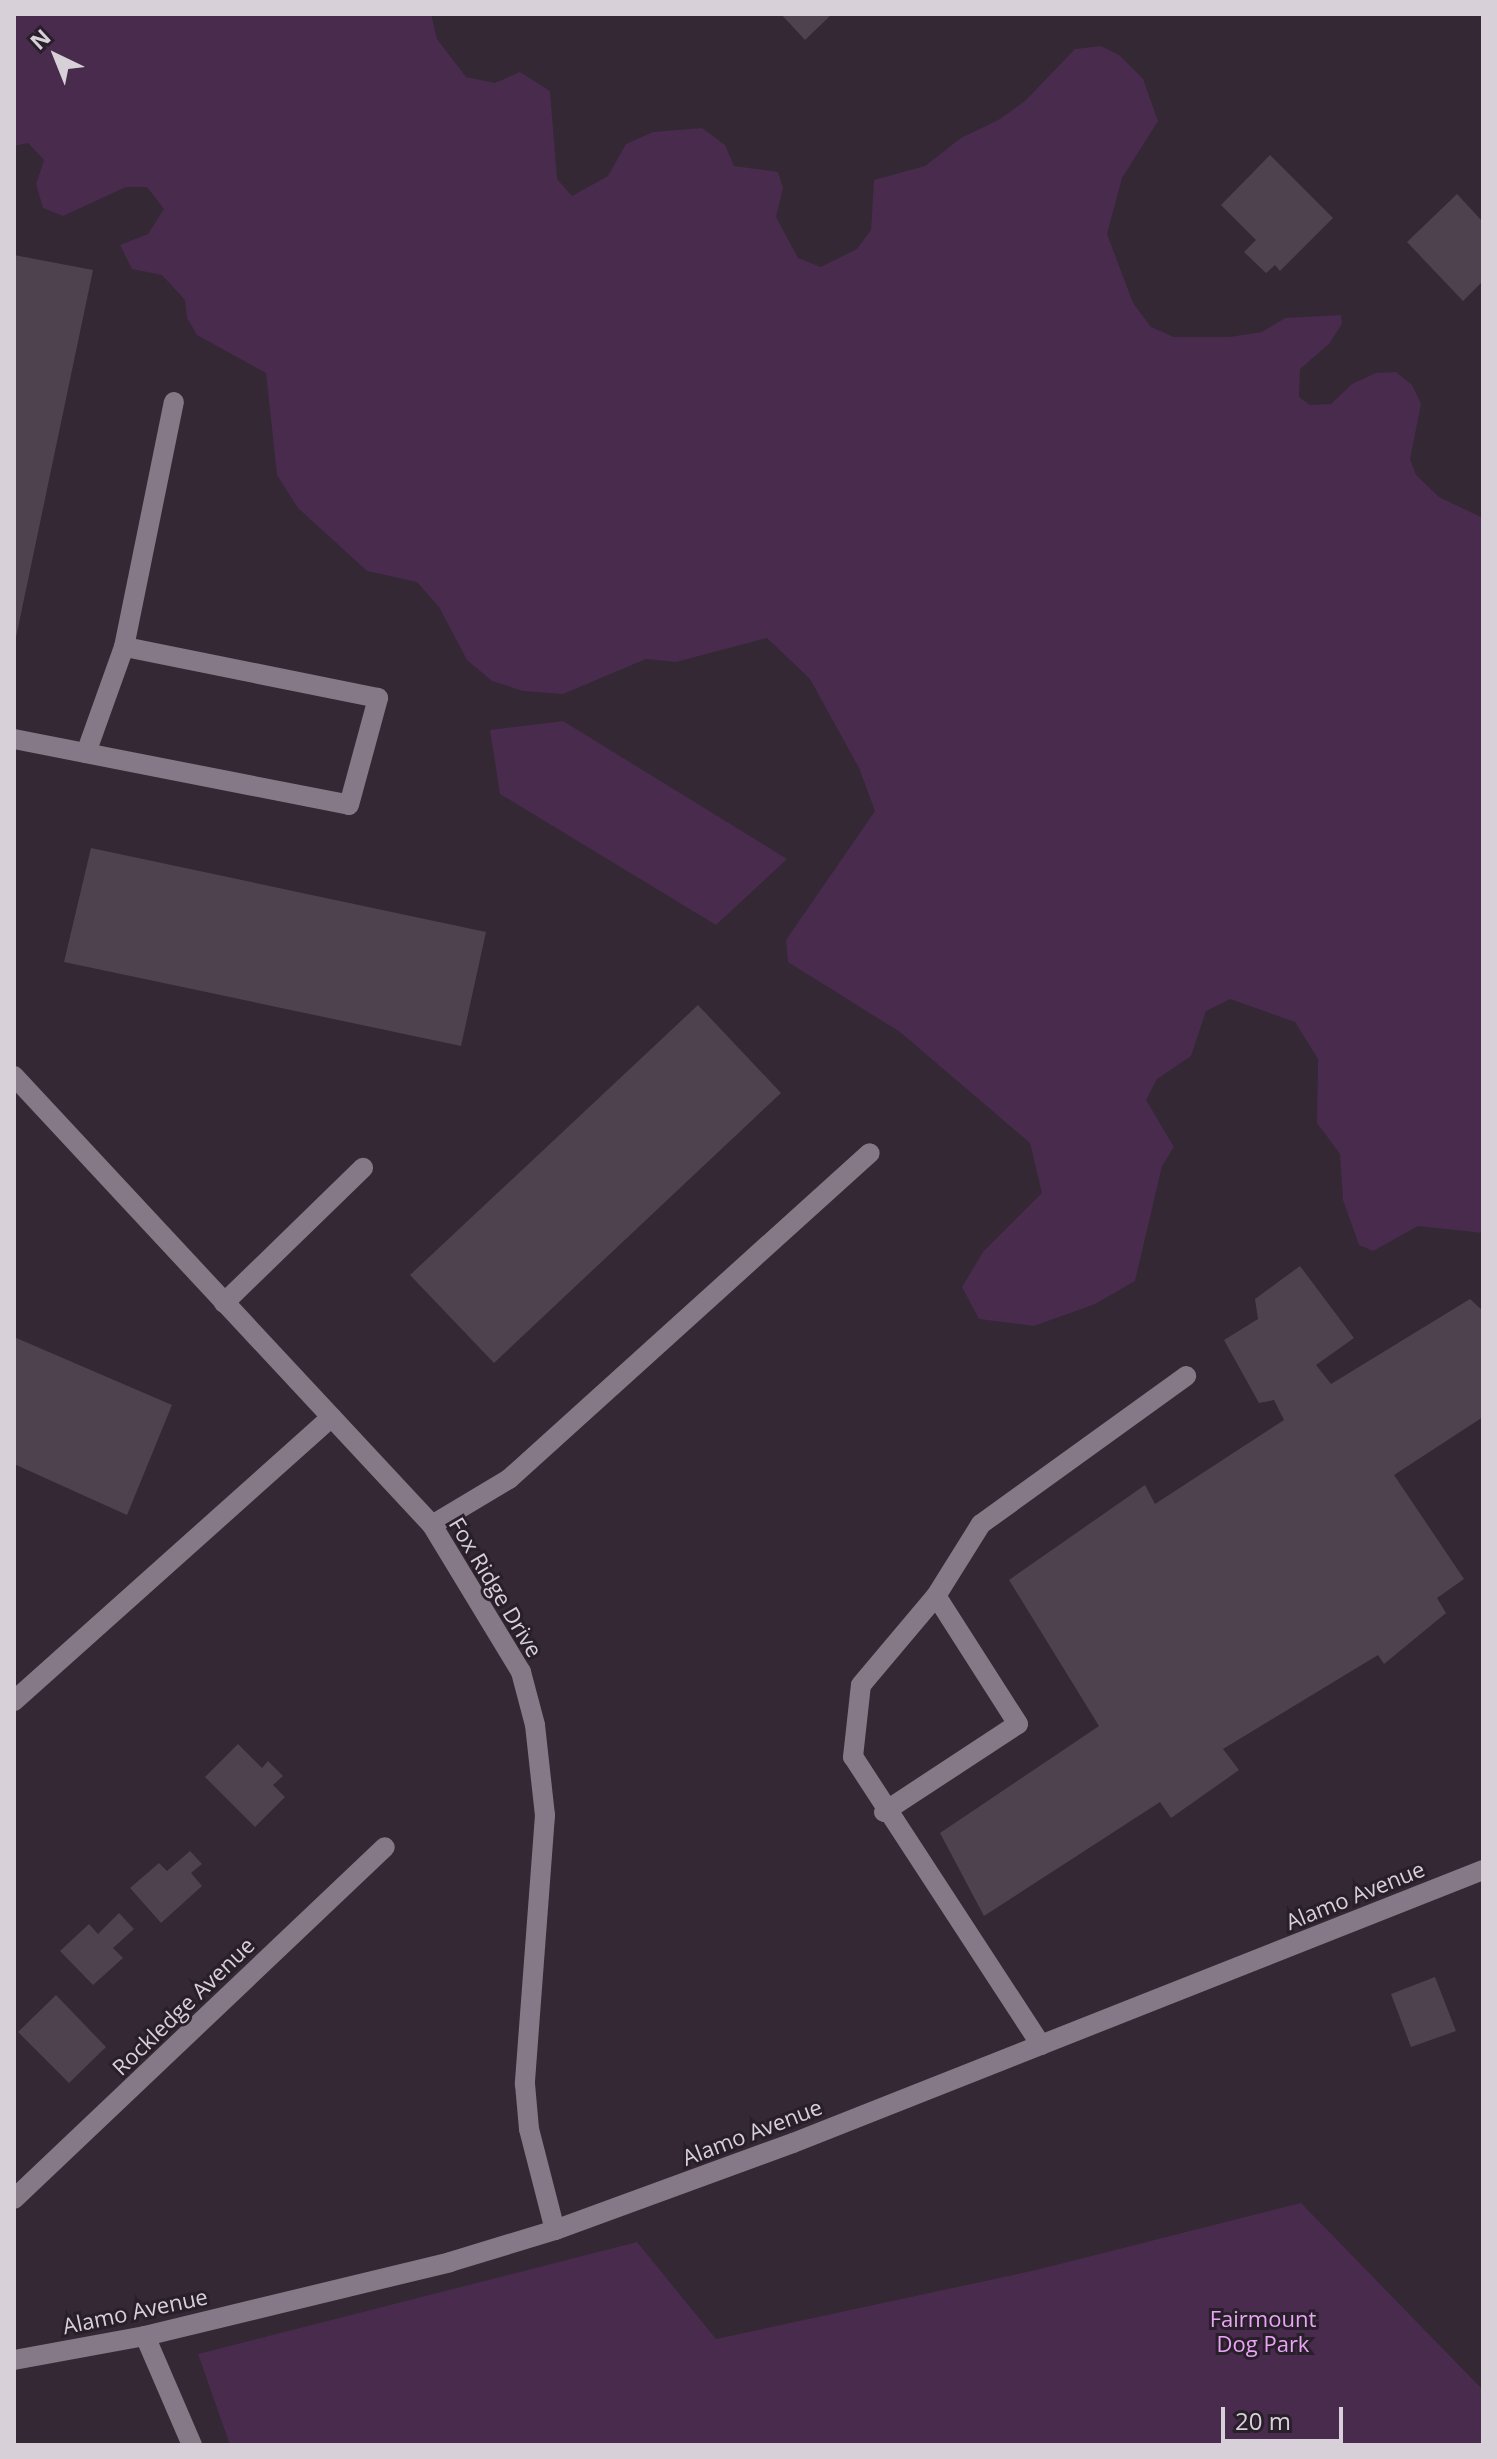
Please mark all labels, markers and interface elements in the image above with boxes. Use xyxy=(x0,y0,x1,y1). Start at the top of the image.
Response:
north arrow xyxy=(16,16,96,96)
text: N xyxy=(23,21,56,56)
street label: Fox Ridge Drive xyxy=(444,1512,548,1662)
street label: Alamo Avenue xyxy=(1282,1855,1428,1935)
street label: Rockledge Avenue xyxy=(107,1932,259,2080)
street label: Alamo Avenue xyxy=(678,2093,826,2171)
street label: Alamo Avenue xyxy=(60,2283,210,2339)
park label: Fairmount Dog Park xyxy=(1210,2305,1316,2356)
scale bar xyxy=(1225,2391,1347,2441)
text: 20 m xyxy=(1235,2404,1291,2437)

